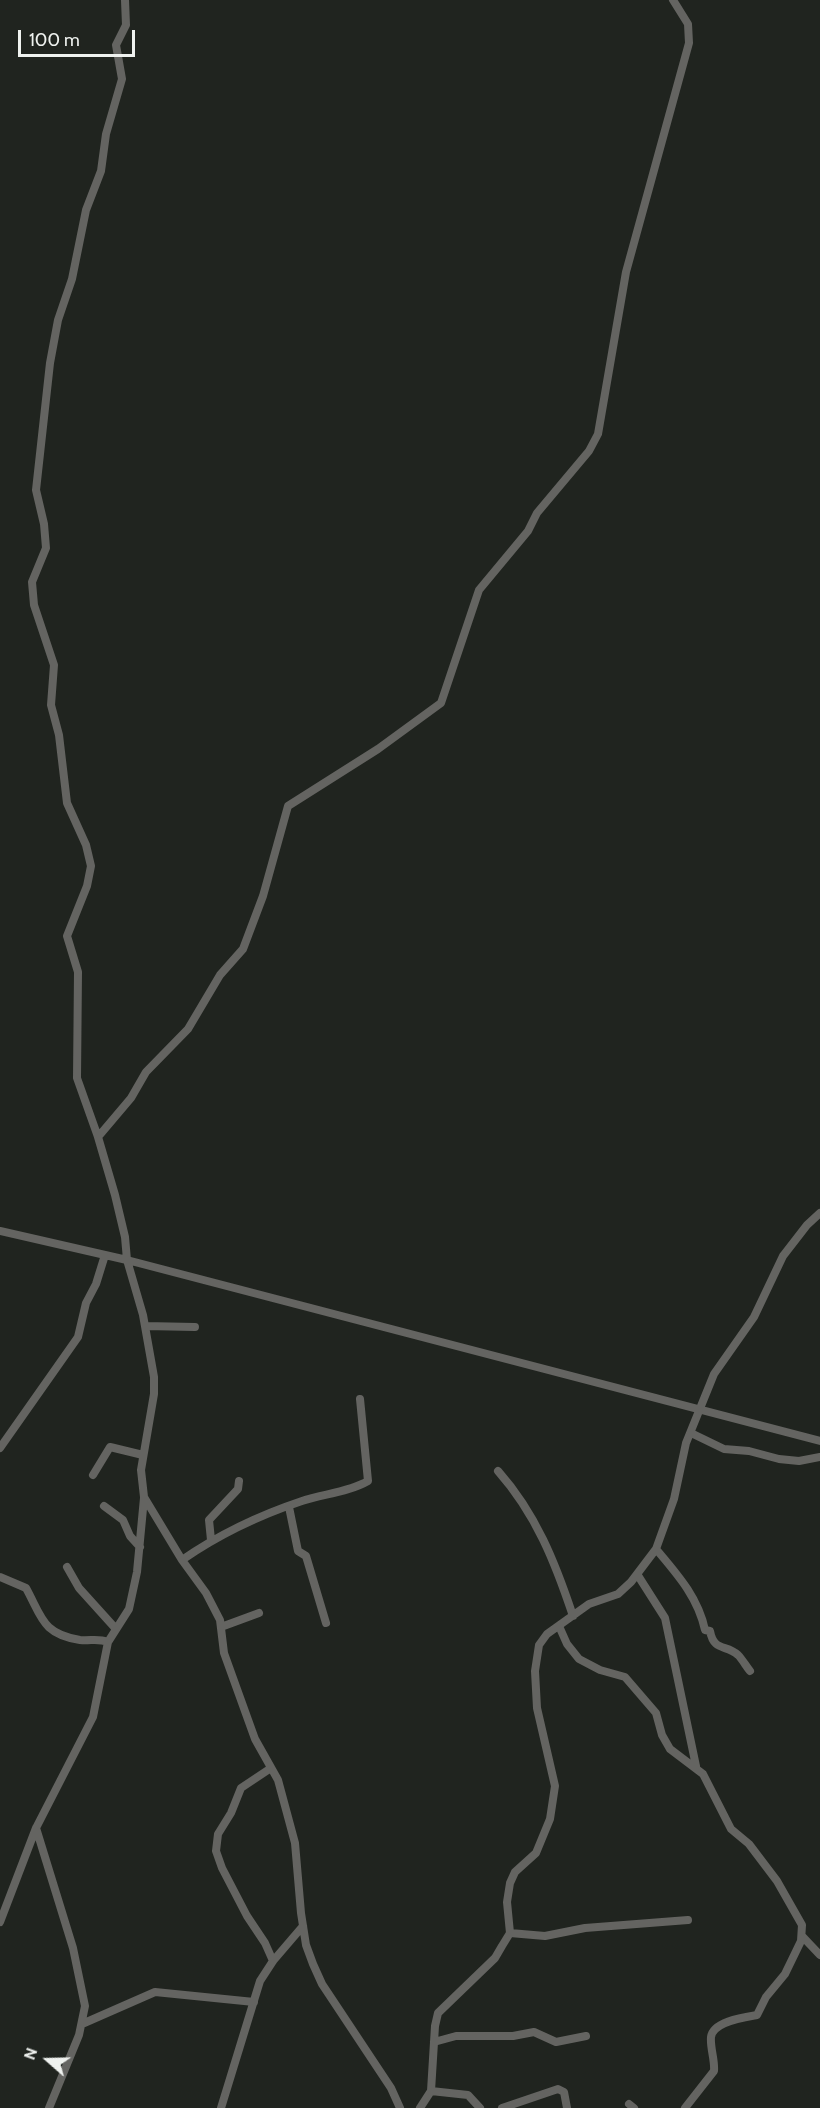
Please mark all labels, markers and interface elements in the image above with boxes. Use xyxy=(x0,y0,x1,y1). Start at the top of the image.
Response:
scale bar xyxy=(21,18,138,56)
text: 100 m xyxy=(29,29,80,51)
north arrow xyxy=(18,2030,78,2090)
text: N xyxy=(20,2045,41,2062)

